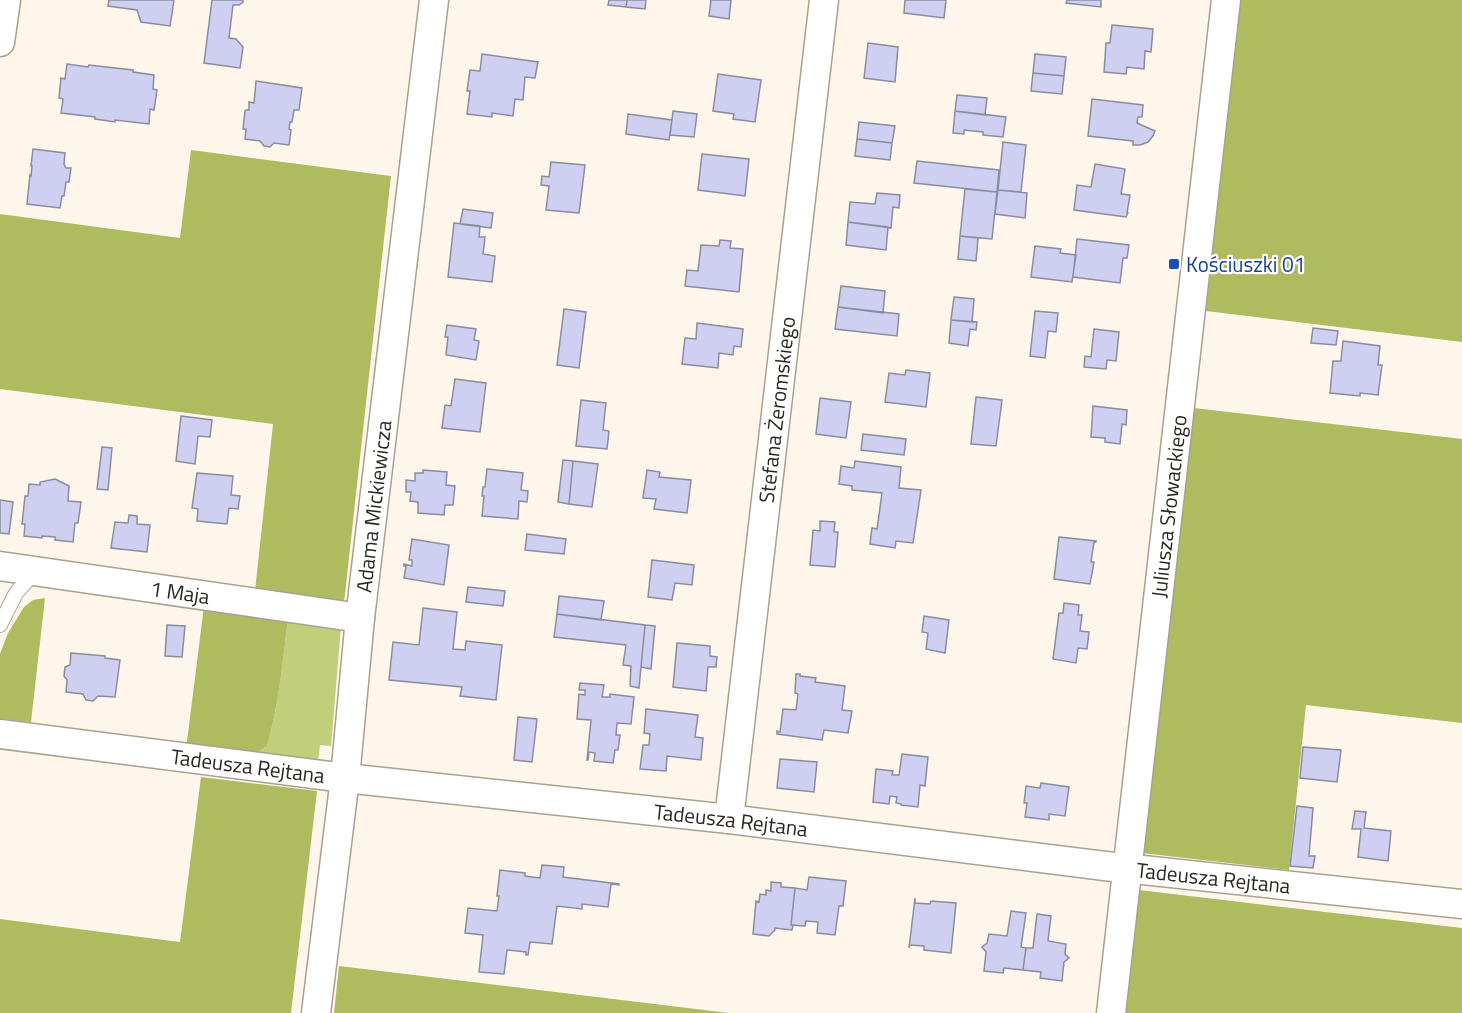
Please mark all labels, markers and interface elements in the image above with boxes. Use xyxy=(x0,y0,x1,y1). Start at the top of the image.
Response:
place label: Kościuszki 01 xyxy=(1186,248,1306,280)
marker: Kościuszki 01 xyxy=(1167,257,1181,271)
street label: Stefana Żeromskiego xyxy=(750,315,803,505)
street label: Juliusza Słowackiego xyxy=(1142,413,1195,599)
street label: Adama Mickiewicza xyxy=(347,418,400,594)
street label: 1 Maja xyxy=(148,572,212,612)
street label: Tadeusza Rejtana xyxy=(169,740,327,791)
street label: Tadeusza Rejtana xyxy=(652,795,810,845)
street label: Tadeusza Rejtana xyxy=(1135,853,1293,902)

